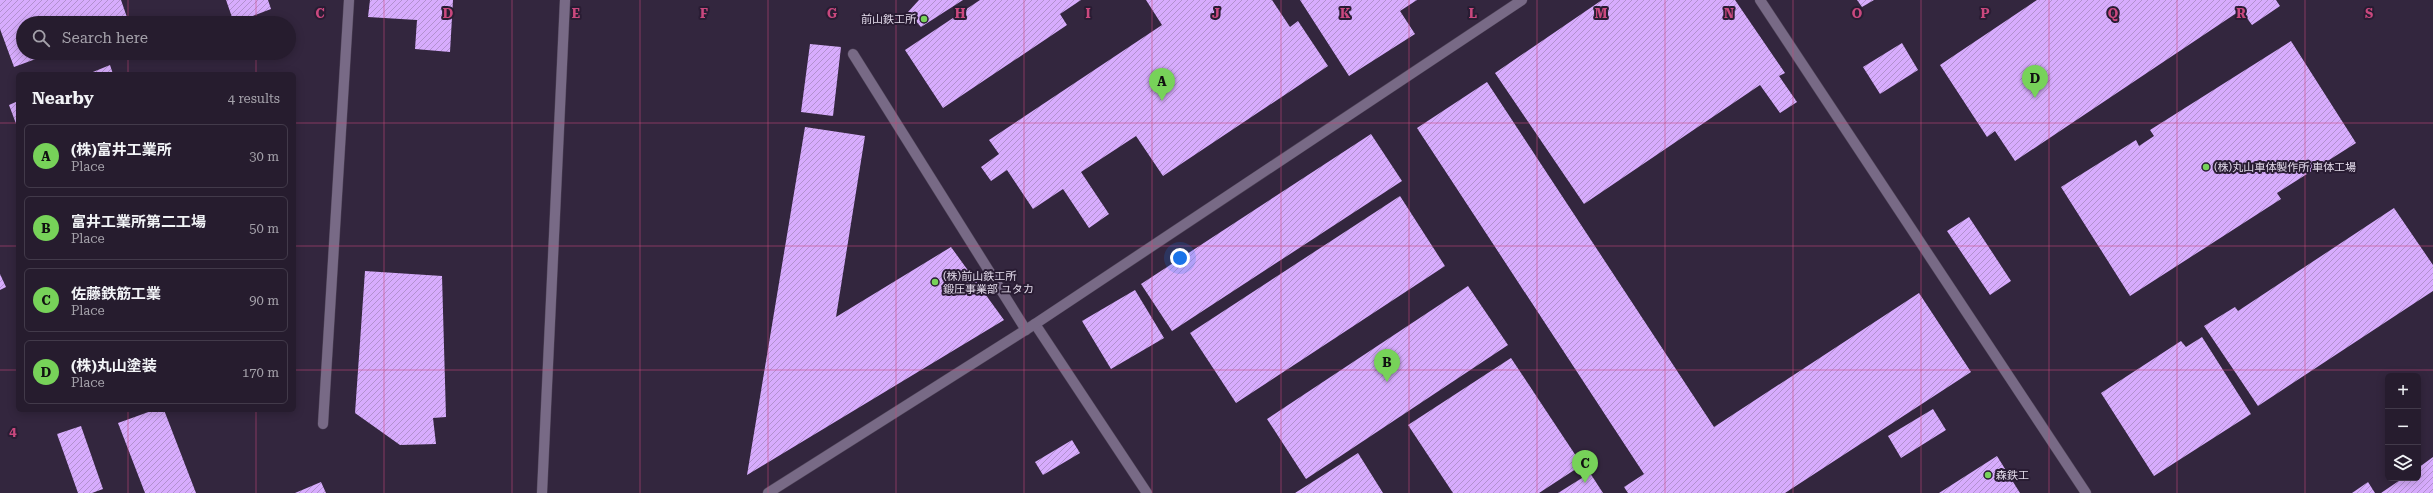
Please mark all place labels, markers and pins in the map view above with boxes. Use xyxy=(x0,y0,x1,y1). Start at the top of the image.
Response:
place label: 前山鉄工所 xyxy=(861,13,917,26)
marker: 前山鉄工所 xyxy=(919,14,929,24)
pin: D xyxy=(2022,65,2048,98)
pin: A xyxy=(1149,68,1175,101)
place label: (株)丸山車体製作所 車体工場 xyxy=(2214,161,2356,174)
marker: (株)丸山車体製作所 車体工場 xyxy=(2201,162,2211,172)
place label: (株)前山鉄工所 鍛圧事業部 ユタカ xyxy=(943,270,1034,296)
marker: (株)前山鉄工所 鍛圧事業部 ユタカ xyxy=(930,277,940,287)
pin: B xyxy=(1374,349,1400,382)
pin: C xyxy=(1572,450,1598,483)
place label: 森鉄工 xyxy=(1996,469,2029,482)
marker: 森鉄工 xyxy=(1983,470,1993,480)

